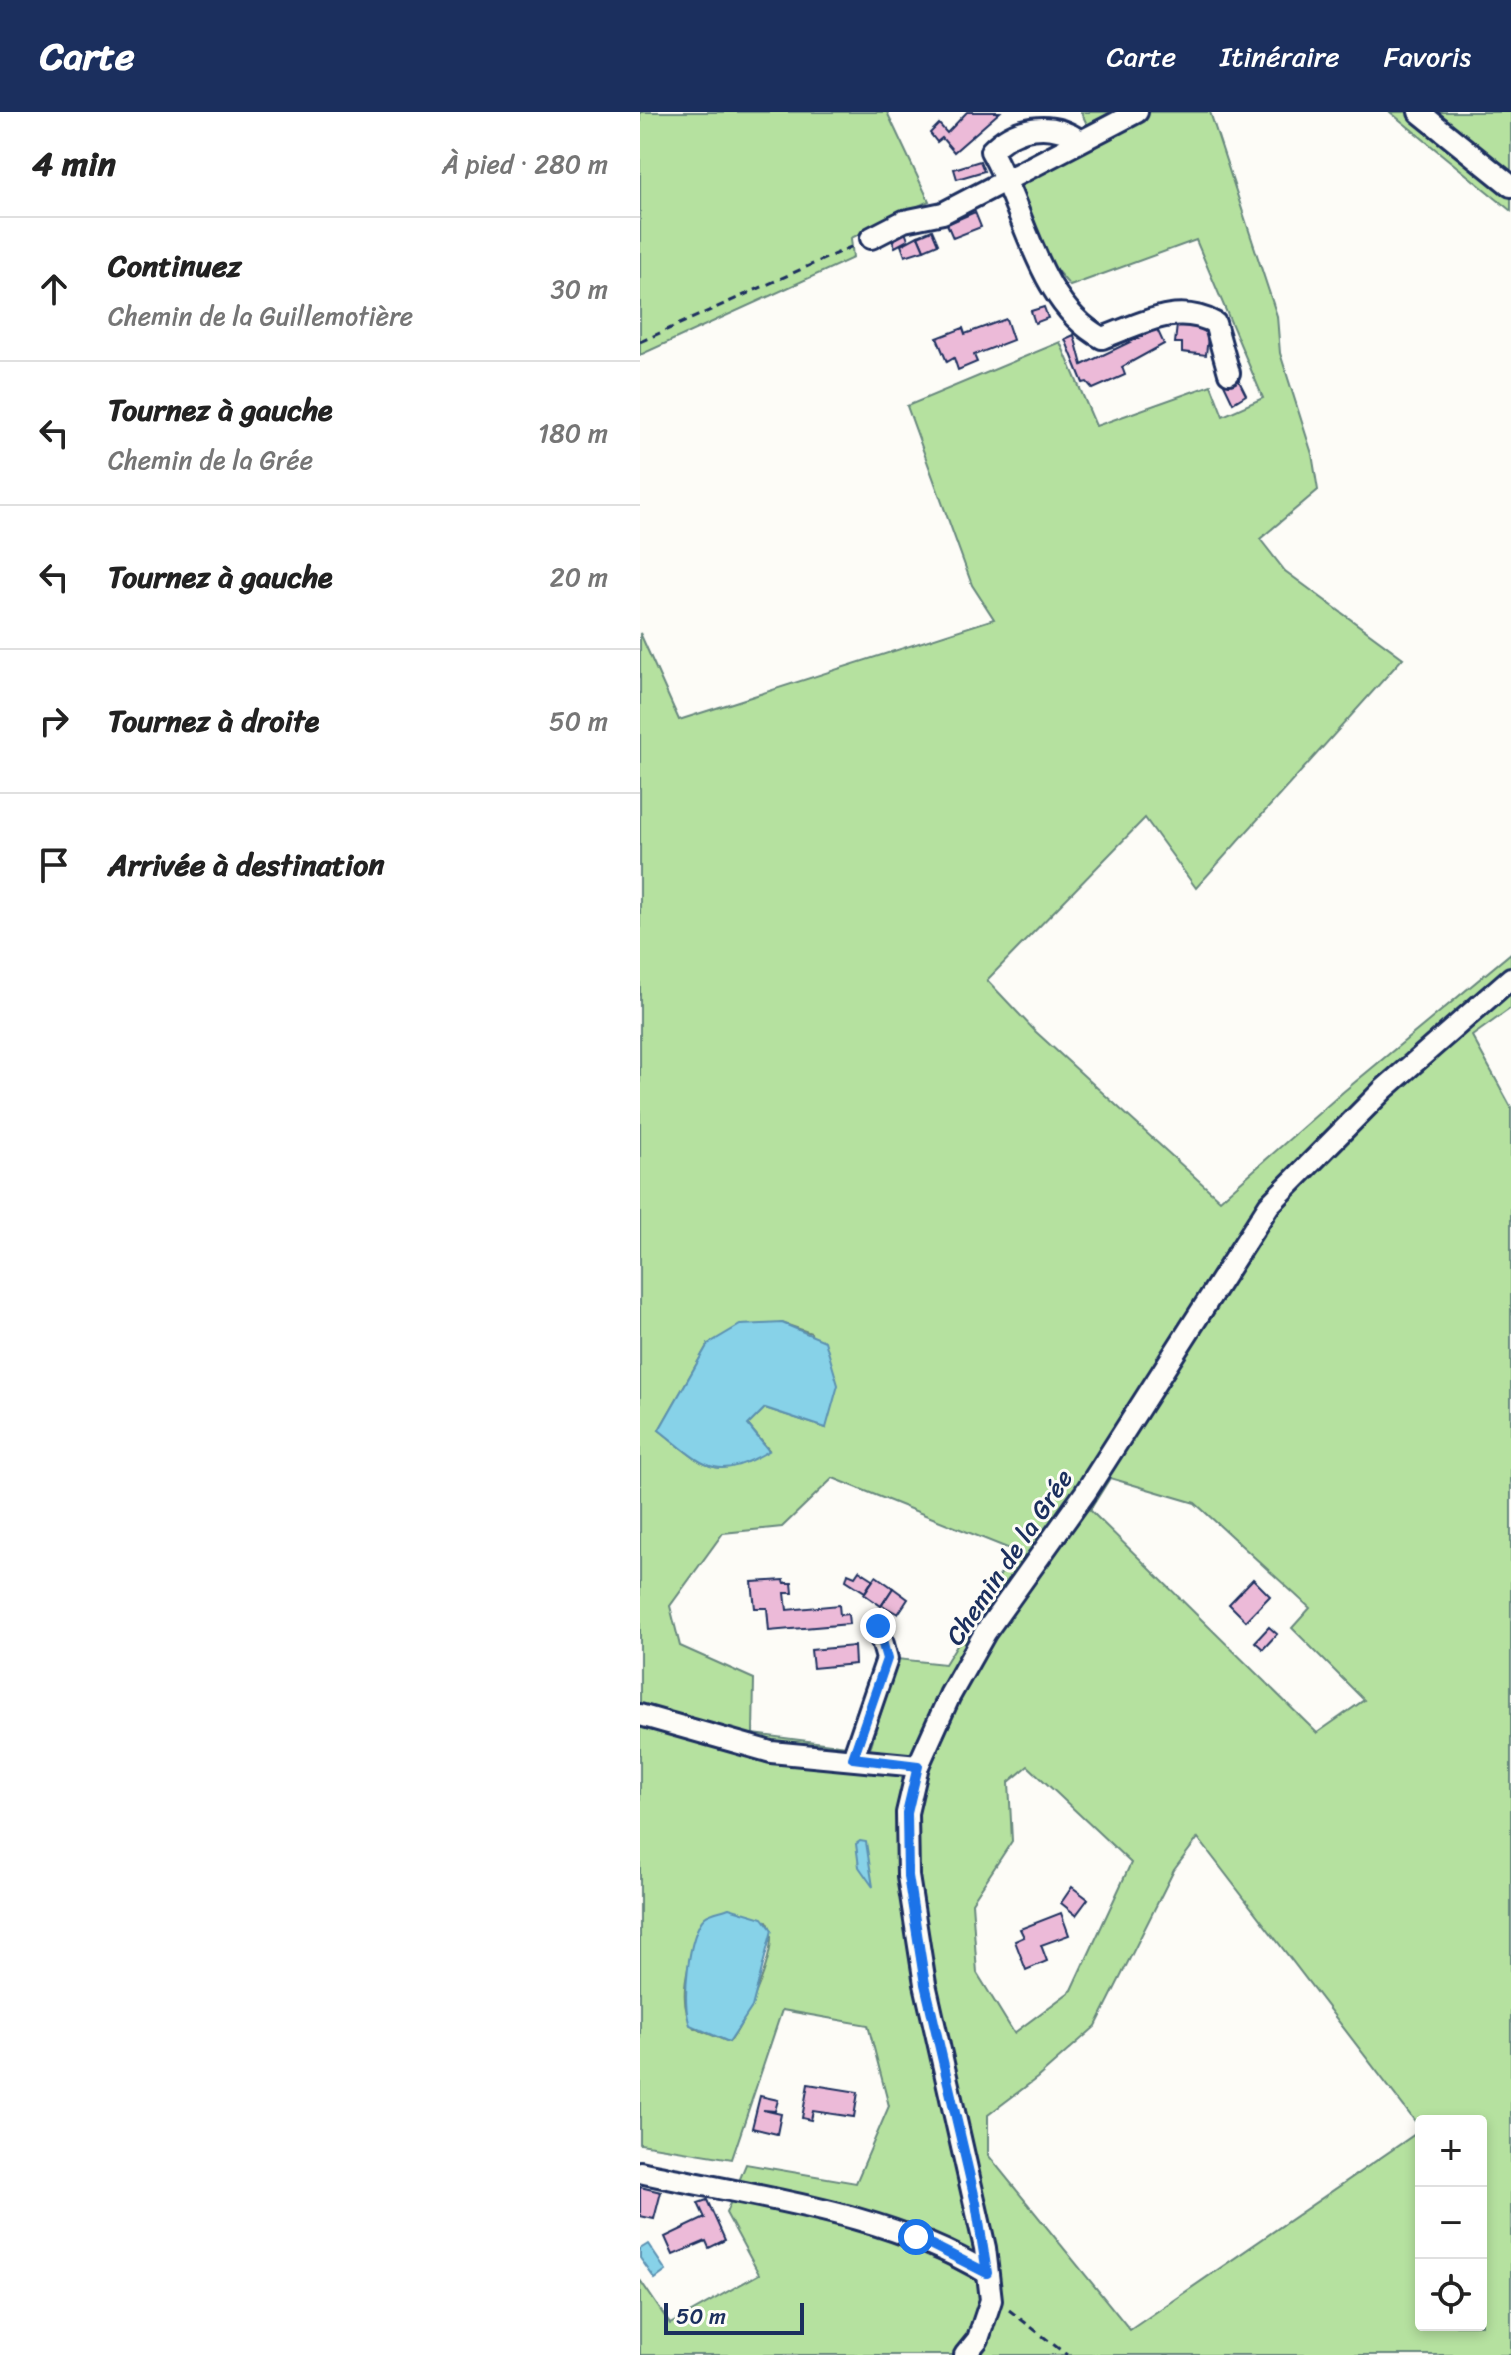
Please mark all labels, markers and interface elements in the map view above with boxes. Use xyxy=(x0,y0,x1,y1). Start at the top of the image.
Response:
text: Carte xyxy=(40,23,135,90)
text: Carte xyxy=(1106,32,1176,81)
text: Itinéraire xyxy=(1220,32,1340,81)
text: Favoris xyxy=(1384,32,1471,81)
text: 4 min xyxy=(32,134,116,194)
text: À pied · 280 m xyxy=(442,141,608,187)
text: Continuez xyxy=(108,239,242,293)
text: 30 m xyxy=(551,266,608,312)
icon: ahead xyxy=(32,267,76,311)
text: Chemin de la Guillemotière xyxy=(108,293,413,339)
text: Tournez à gauche xyxy=(108,383,333,437)
text: 180 m xyxy=(538,410,608,456)
icon: left xyxy=(32,411,76,455)
text: Chemin de la Grée xyxy=(108,437,313,483)
text: Tournez à gauche xyxy=(108,550,333,604)
text: 20 m xyxy=(550,554,608,600)
icon: left xyxy=(32,555,76,599)
text: Tournez à droite xyxy=(108,694,319,748)
text: 50 m xyxy=(549,698,608,744)
icon: right xyxy=(32,699,76,743)
text: Arrivée à destination xyxy=(108,838,385,892)
icon: arrive xyxy=(32,843,76,887)
street label: Chemin de la Grée xyxy=(933,1459,1085,1655)
route end xyxy=(860,1608,896,1644)
map controls xyxy=(1415,2115,1487,2331)
button: + xyxy=(1415,2115,1487,2187)
button: − xyxy=(1415,2187,1487,2259)
route start xyxy=(898,2219,934,2255)
button: locate xyxy=(1415,2259,1487,2331)
text: 50 m xyxy=(676,2297,726,2336)
scale bar xyxy=(664,2299,804,2335)

